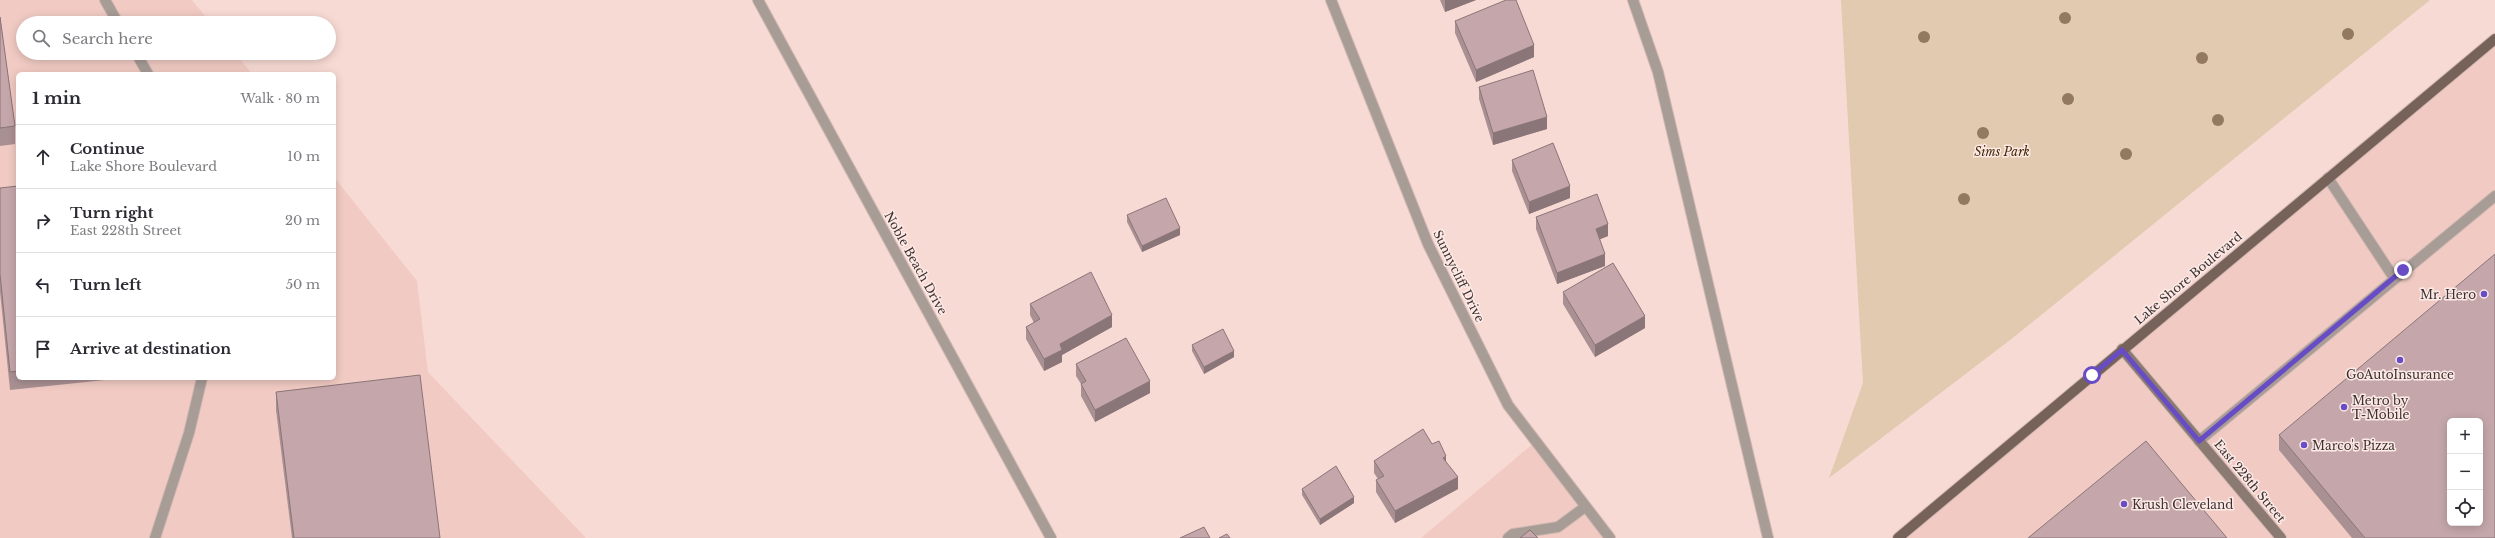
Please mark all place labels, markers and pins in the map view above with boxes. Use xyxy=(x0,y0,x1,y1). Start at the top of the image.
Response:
place label: Mr. Hero xyxy=(2420,287,2476,302)
marker: Mr. Hero xyxy=(2479,289,2489,299)
marker: GoAutoInsurance xyxy=(2395,355,2405,365)
place label: GoAutoInsurance xyxy=(2346,367,2454,382)
place label: Metro by T-Mobile xyxy=(2352,393,2410,422)
marker: Metro by T-Mobile xyxy=(2339,402,2349,412)
place label: Marco's Pizza xyxy=(2312,438,2395,453)
marker: Marco's Pizza xyxy=(2299,440,2309,450)
place label: Krush Cleveland xyxy=(2132,497,2233,512)
marker: Krush Cleveland xyxy=(2119,499,2129,509)

